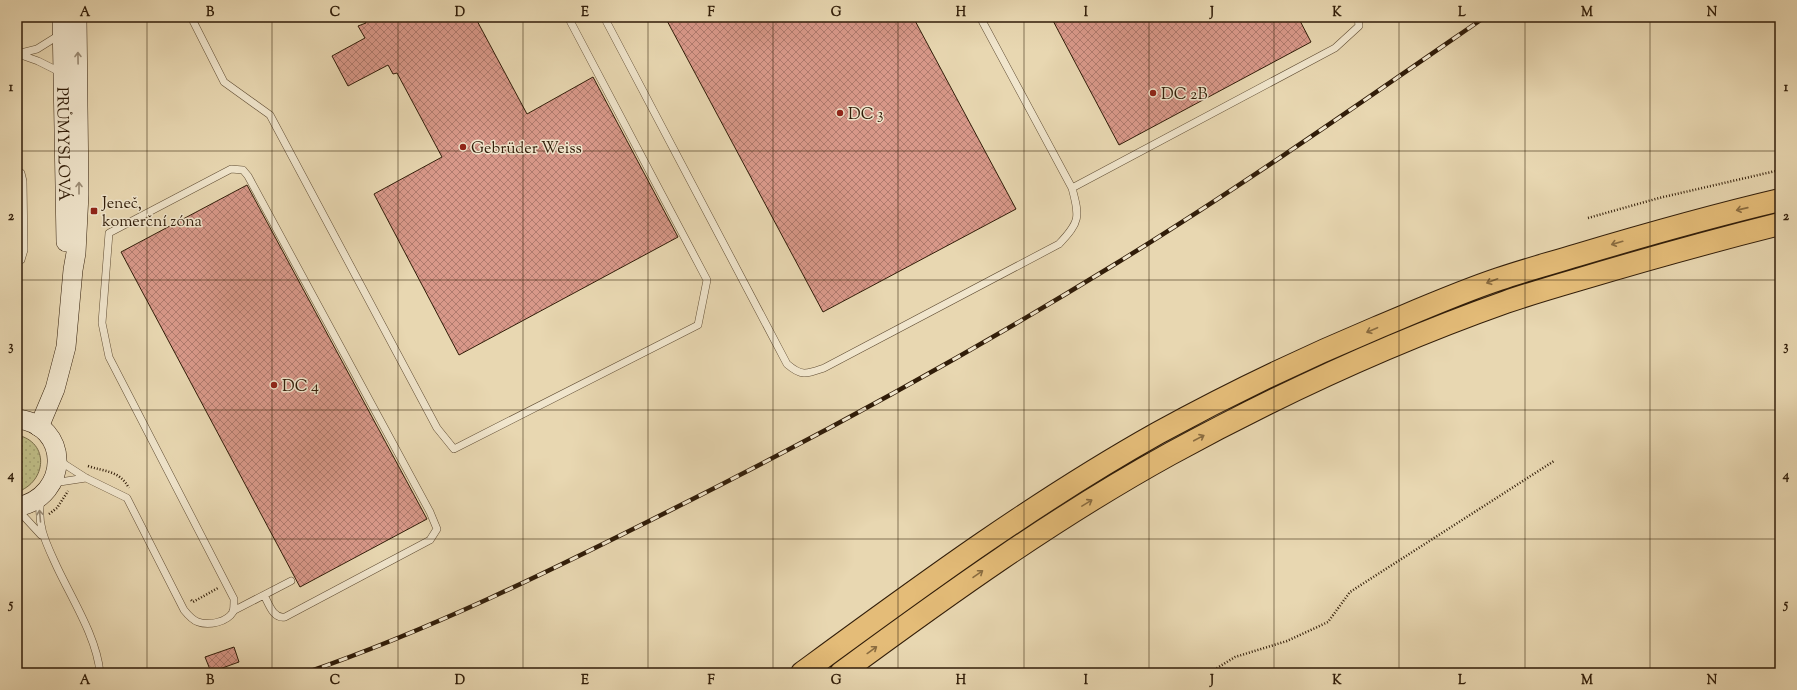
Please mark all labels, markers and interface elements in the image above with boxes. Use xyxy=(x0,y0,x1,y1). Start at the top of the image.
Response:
text: A xyxy=(80,4,91,22)
text: B xyxy=(206,4,215,22)
text: C xyxy=(330,4,340,22)
text: D xyxy=(455,4,465,22)
text: E xyxy=(581,4,589,22)
text: F xyxy=(707,4,715,22)
text: G xyxy=(831,4,842,22)
text: H xyxy=(956,4,967,22)
text: I xyxy=(1084,4,1089,22)
text: J xyxy=(1209,4,1214,22)
text: K xyxy=(1332,4,1342,22)
text: L xyxy=(1458,4,1466,22)
text: M xyxy=(1581,4,1593,22)
text: N xyxy=(1707,4,1718,22)
one-way arrow xyxy=(74,52,82,65)
text: 1 xyxy=(9,79,14,97)
text: 1 xyxy=(1784,79,1789,97)
place label: DC 2B xyxy=(1161,84,1208,107)
street label: PRŮMYSLOVÁ xyxy=(49,87,74,201)
marker: DC 2B xyxy=(1148,88,1158,98)
place label: DC 3 xyxy=(848,104,883,127)
marker: DC 3 xyxy=(835,108,845,118)
place label: Gebrüder Weiss xyxy=(471,138,582,161)
marker: Gebrüder Weiss xyxy=(458,142,468,152)
one-way arrow xyxy=(75,182,83,195)
place label: Jeneč, komerční zóna xyxy=(101,193,203,234)
marker: Jeneč, komerční zóna xyxy=(89,206,99,216)
one-way arrow xyxy=(1736,206,1749,214)
text: 2 xyxy=(8,208,15,226)
text: 2 xyxy=(1783,208,1790,226)
one-way arrow xyxy=(1610,240,1623,248)
one-way arrow xyxy=(1487,278,1499,286)
one-way arrow xyxy=(1366,326,1378,334)
text: 3 xyxy=(8,338,14,356)
text: 3 xyxy=(1783,338,1789,356)
place label: DC 4 xyxy=(282,376,319,399)
marker: DC 4 xyxy=(269,380,279,390)
one-way arrow xyxy=(1193,434,1205,442)
text: 4 xyxy=(7,467,15,485)
text: 4 xyxy=(1782,467,1790,485)
one-way arrow xyxy=(1081,499,1092,507)
one-way arrow xyxy=(36,510,44,523)
one-way arrow xyxy=(972,570,983,578)
text: 5 xyxy=(8,596,14,614)
text: 5 xyxy=(1783,596,1789,614)
one-way arrow xyxy=(867,646,878,654)
text: A xyxy=(80,672,91,690)
text: B xyxy=(206,672,215,690)
text: C xyxy=(330,672,340,690)
text: D xyxy=(455,672,465,690)
text: E xyxy=(581,672,589,690)
text: F xyxy=(707,672,715,690)
text: G xyxy=(831,672,842,690)
text: H xyxy=(956,672,967,690)
text: I xyxy=(1084,672,1089,690)
text: J xyxy=(1209,672,1214,690)
text: K xyxy=(1332,672,1342,690)
text: L xyxy=(1458,672,1466,690)
text: M xyxy=(1581,672,1593,690)
text: N xyxy=(1707,672,1718,690)

